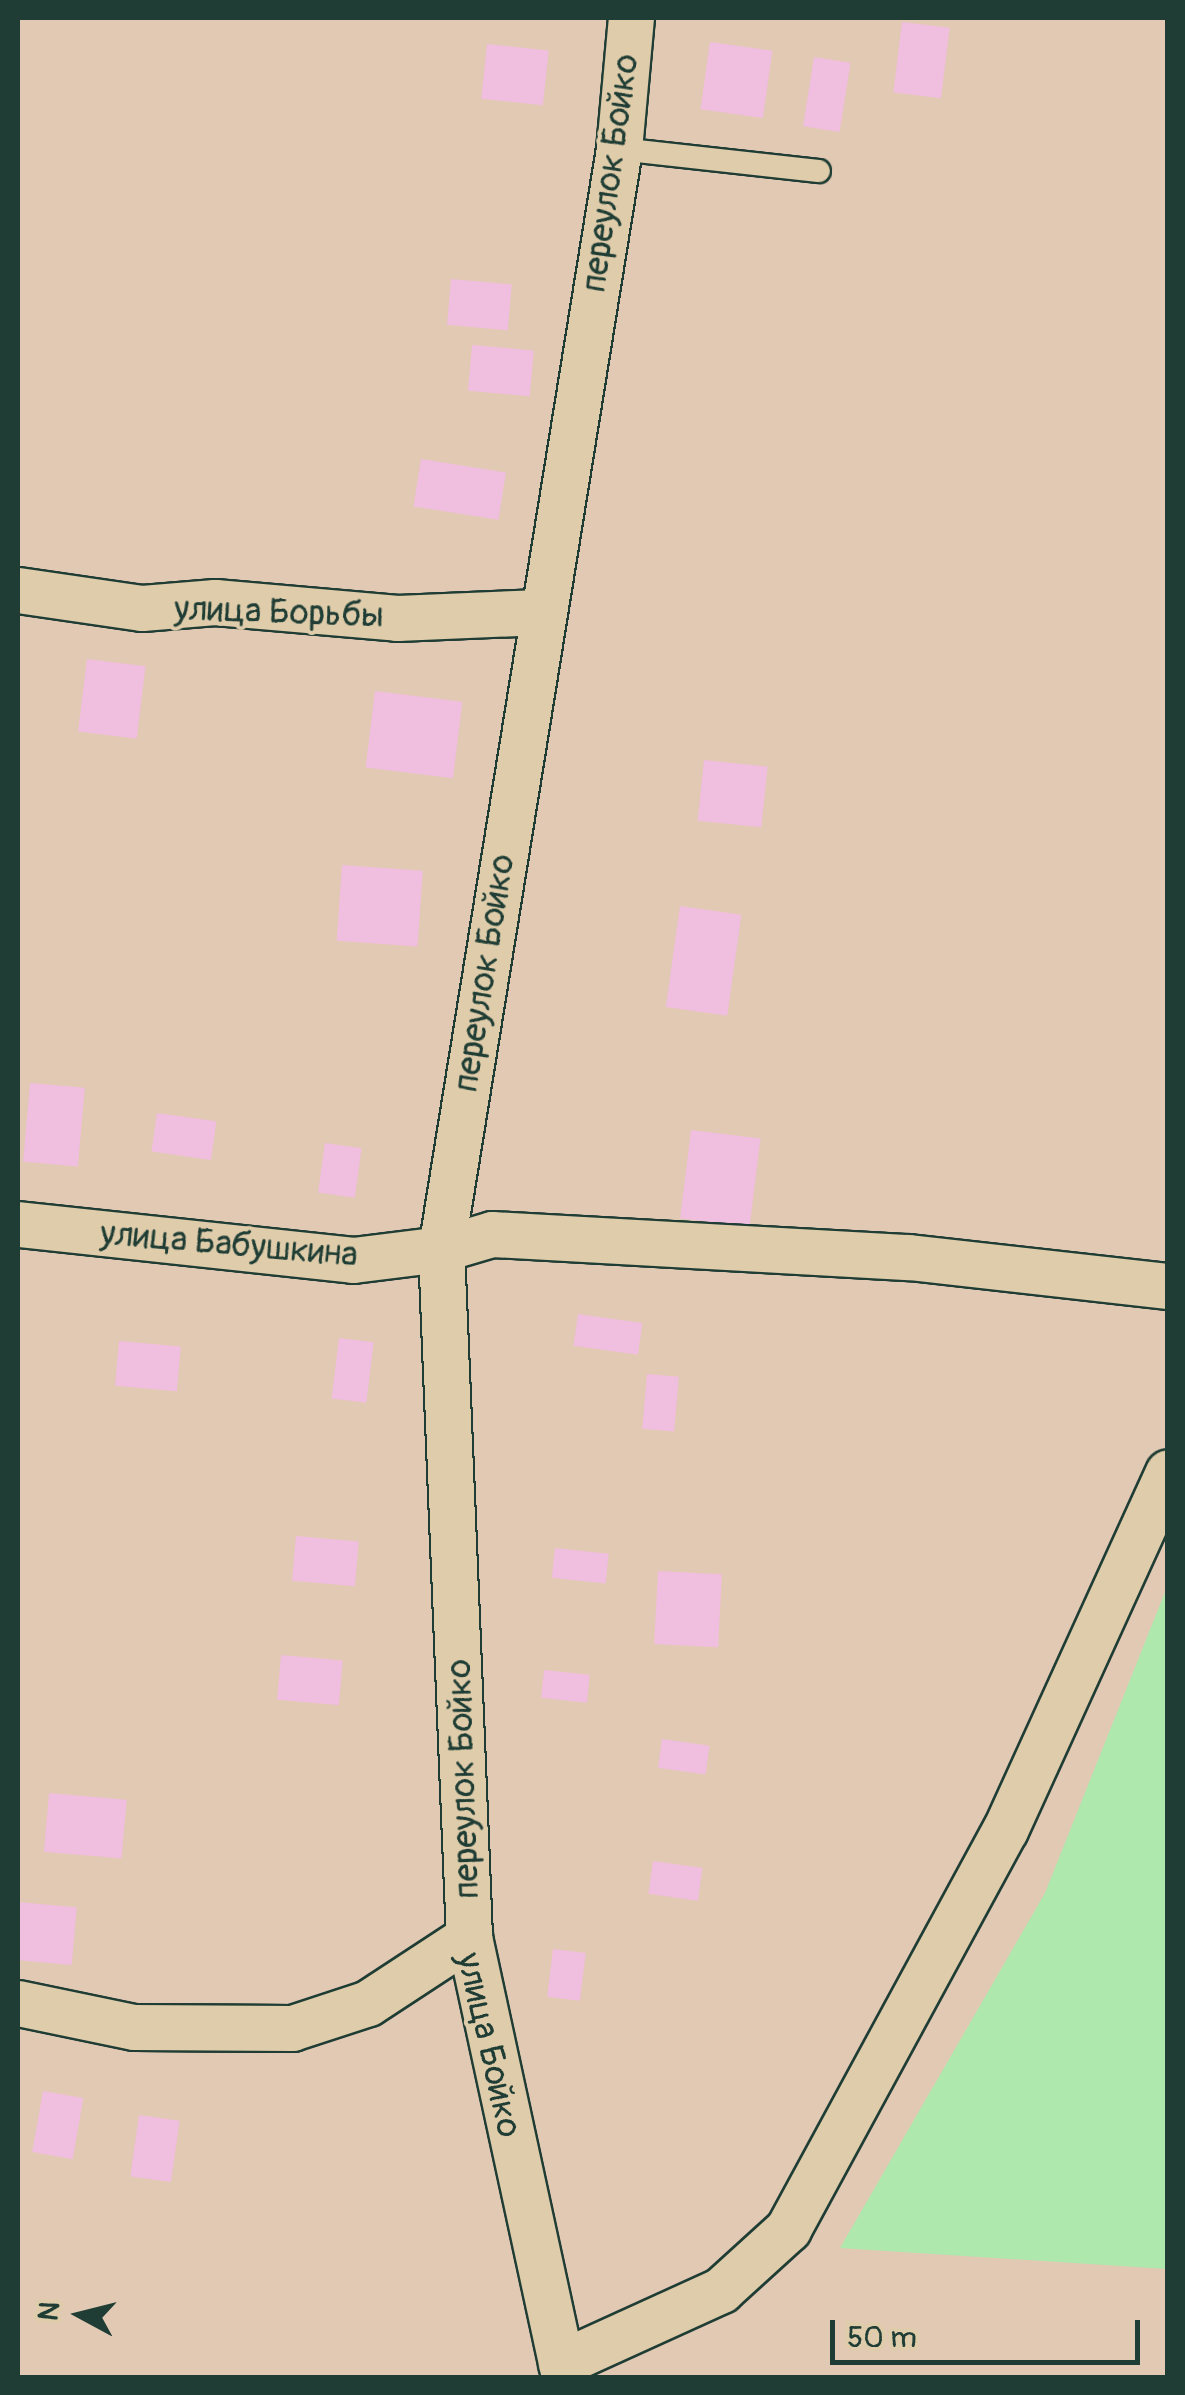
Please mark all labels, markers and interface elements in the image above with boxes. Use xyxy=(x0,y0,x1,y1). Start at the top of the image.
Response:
street label: переулок Бойко xyxy=(572,51,648,295)
street label: улица Борьбы xyxy=(173,587,385,637)
street label: переулок Бойко xyxy=(444,851,524,1095)
street label: улица Бабушкина xyxy=(99,1212,359,1276)
street label: переулок Бойко xyxy=(438,1658,488,1900)
street label: улица Бойко xyxy=(447,1949,531,2141)
north arrow xyxy=(30,2265,130,2365)
text: N xyxy=(31,2300,68,2323)
scale bar xyxy=(835,2300,1145,2362)
text: 50 m xyxy=(847,2319,917,2356)

